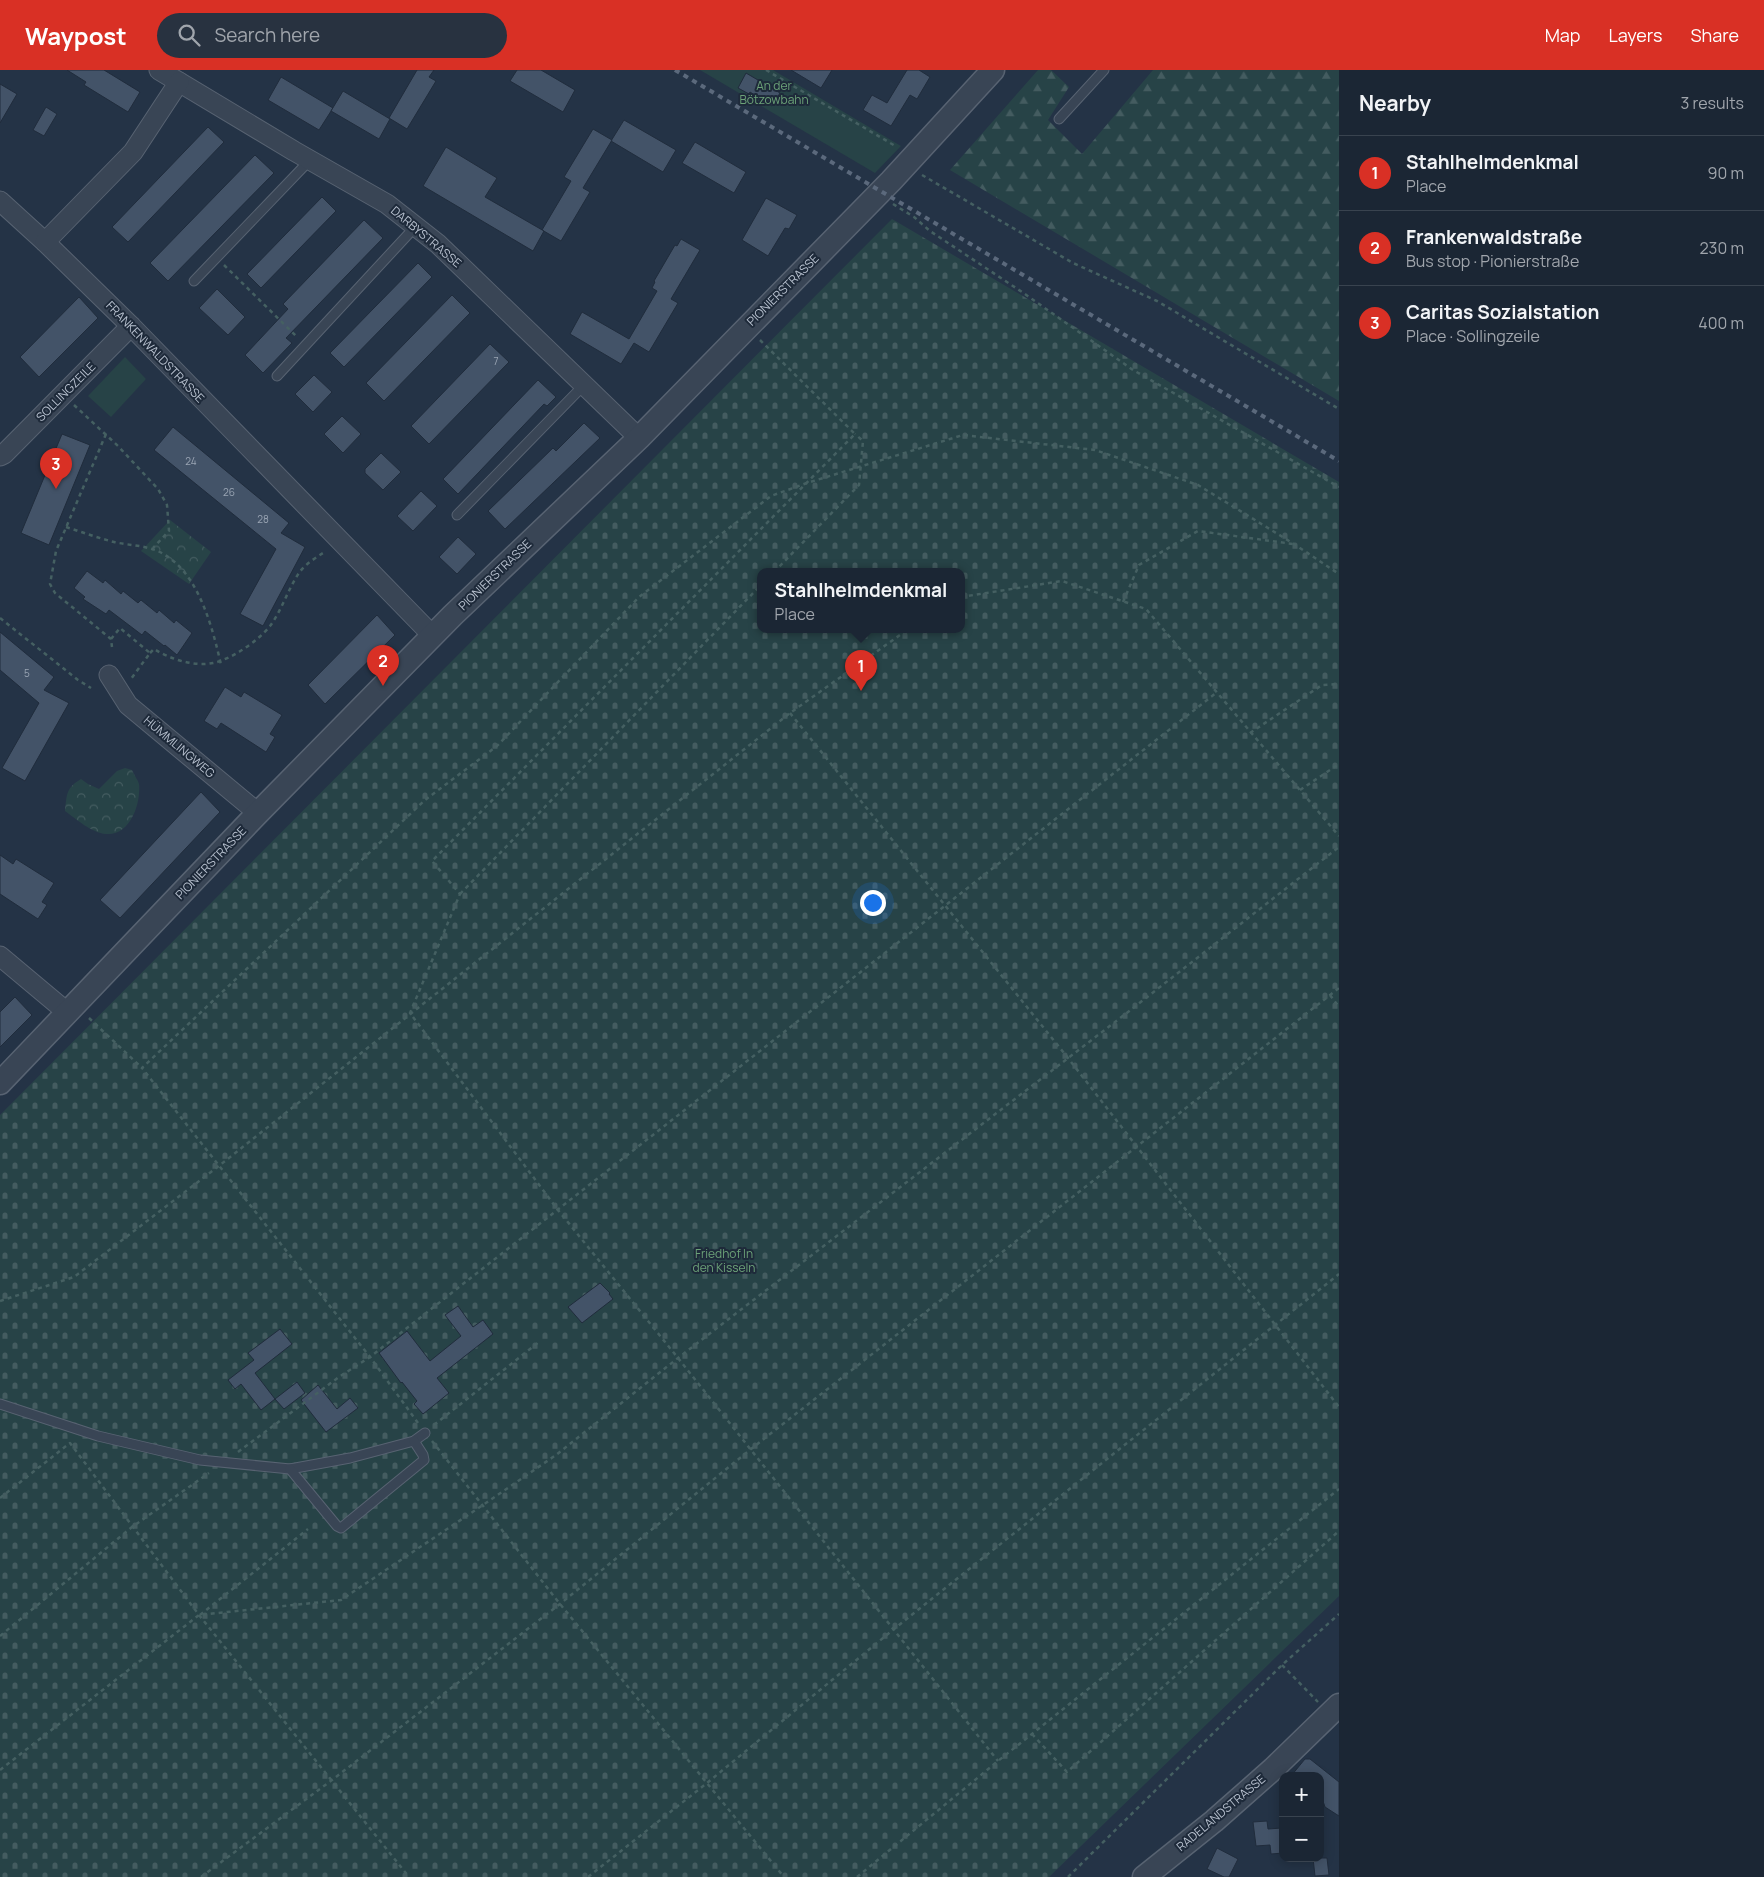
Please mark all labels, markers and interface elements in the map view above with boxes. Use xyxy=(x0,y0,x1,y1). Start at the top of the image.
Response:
search box xyxy=(157,13,507,58)
text: Waypost xyxy=(25,19,127,52)
icon: search xyxy=(175,21,203,49)
text: Search here xyxy=(215,22,320,48)
text: Map xyxy=(1545,23,1580,47)
text: Layers xyxy=(1608,23,1662,47)
text: Share xyxy=(1690,23,1739,47)
park label: An der Bötzowbahn xyxy=(739,77,809,108)
text: Nearby xyxy=(1359,89,1431,117)
text: 3 results xyxy=(1681,92,1744,114)
text: Stahlhelmdenkmal xyxy=(1406,149,1579,175)
text: 1 xyxy=(1371,162,1379,184)
text: 90 m xyxy=(1708,162,1744,184)
text: Place xyxy=(1406,175,1446,197)
street label: DARBYSTRASSE xyxy=(387,202,465,271)
text: Frankenwaldstraße xyxy=(1406,224,1582,250)
text: 2 xyxy=(1370,237,1380,259)
text: 230 m xyxy=(1700,237,1744,259)
street label: PIONIERSTRASSE xyxy=(743,250,823,329)
text: Bus stop · Pionierstraße xyxy=(1406,250,1579,272)
street label: FRANKENWALDSTRASSE xyxy=(102,297,208,406)
text: Caritas Sozialstation xyxy=(1406,299,1599,325)
text: 3 xyxy=(1370,312,1380,334)
text: 400 m xyxy=(1698,312,1744,334)
text: Place · Sollingzeile xyxy=(1406,325,1540,347)
house number: 7 xyxy=(493,354,499,368)
street label: SOLLINGZEILE xyxy=(32,358,99,425)
pin: 3 xyxy=(40,448,72,489)
house number: 24 xyxy=(185,454,197,468)
house number: 26 xyxy=(223,485,235,499)
house number: 28 xyxy=(257,512,269,526)
street label: PIONIERSTRASSE xyxy=(454,535,535,614)
popup xyxy=(757,568,965,633)
text: Stahlhelmdenkmal xyxy=(775,577,947,603)
text: Place xyxy=(775,603,815,625)
pin: 2 xyxy=(367,645,399,686)
pin: 1 xyxy=(845,650,877,691)
house number: 5 xyxy=(24,666,30,680)
street label: HÜMMLINGWEG xyxy=(140,712,219,782)
street label: PIONIERSTRASSE xyxy=(171,822,250,903)
your location xyxy=(860,890,886,916)
park label: Friedhof In den Kisseln xyxy=(693,1245,755,1276)
street label: RADELANDSTRASSE xyxy=(1173,1770,1269,1855)
map controls xyxy=(1279,1772,1324,1862)
button: + xyxy=(1279,1772,1324,1817)
button: − xyxy=(1279,1817,1324,1862)

